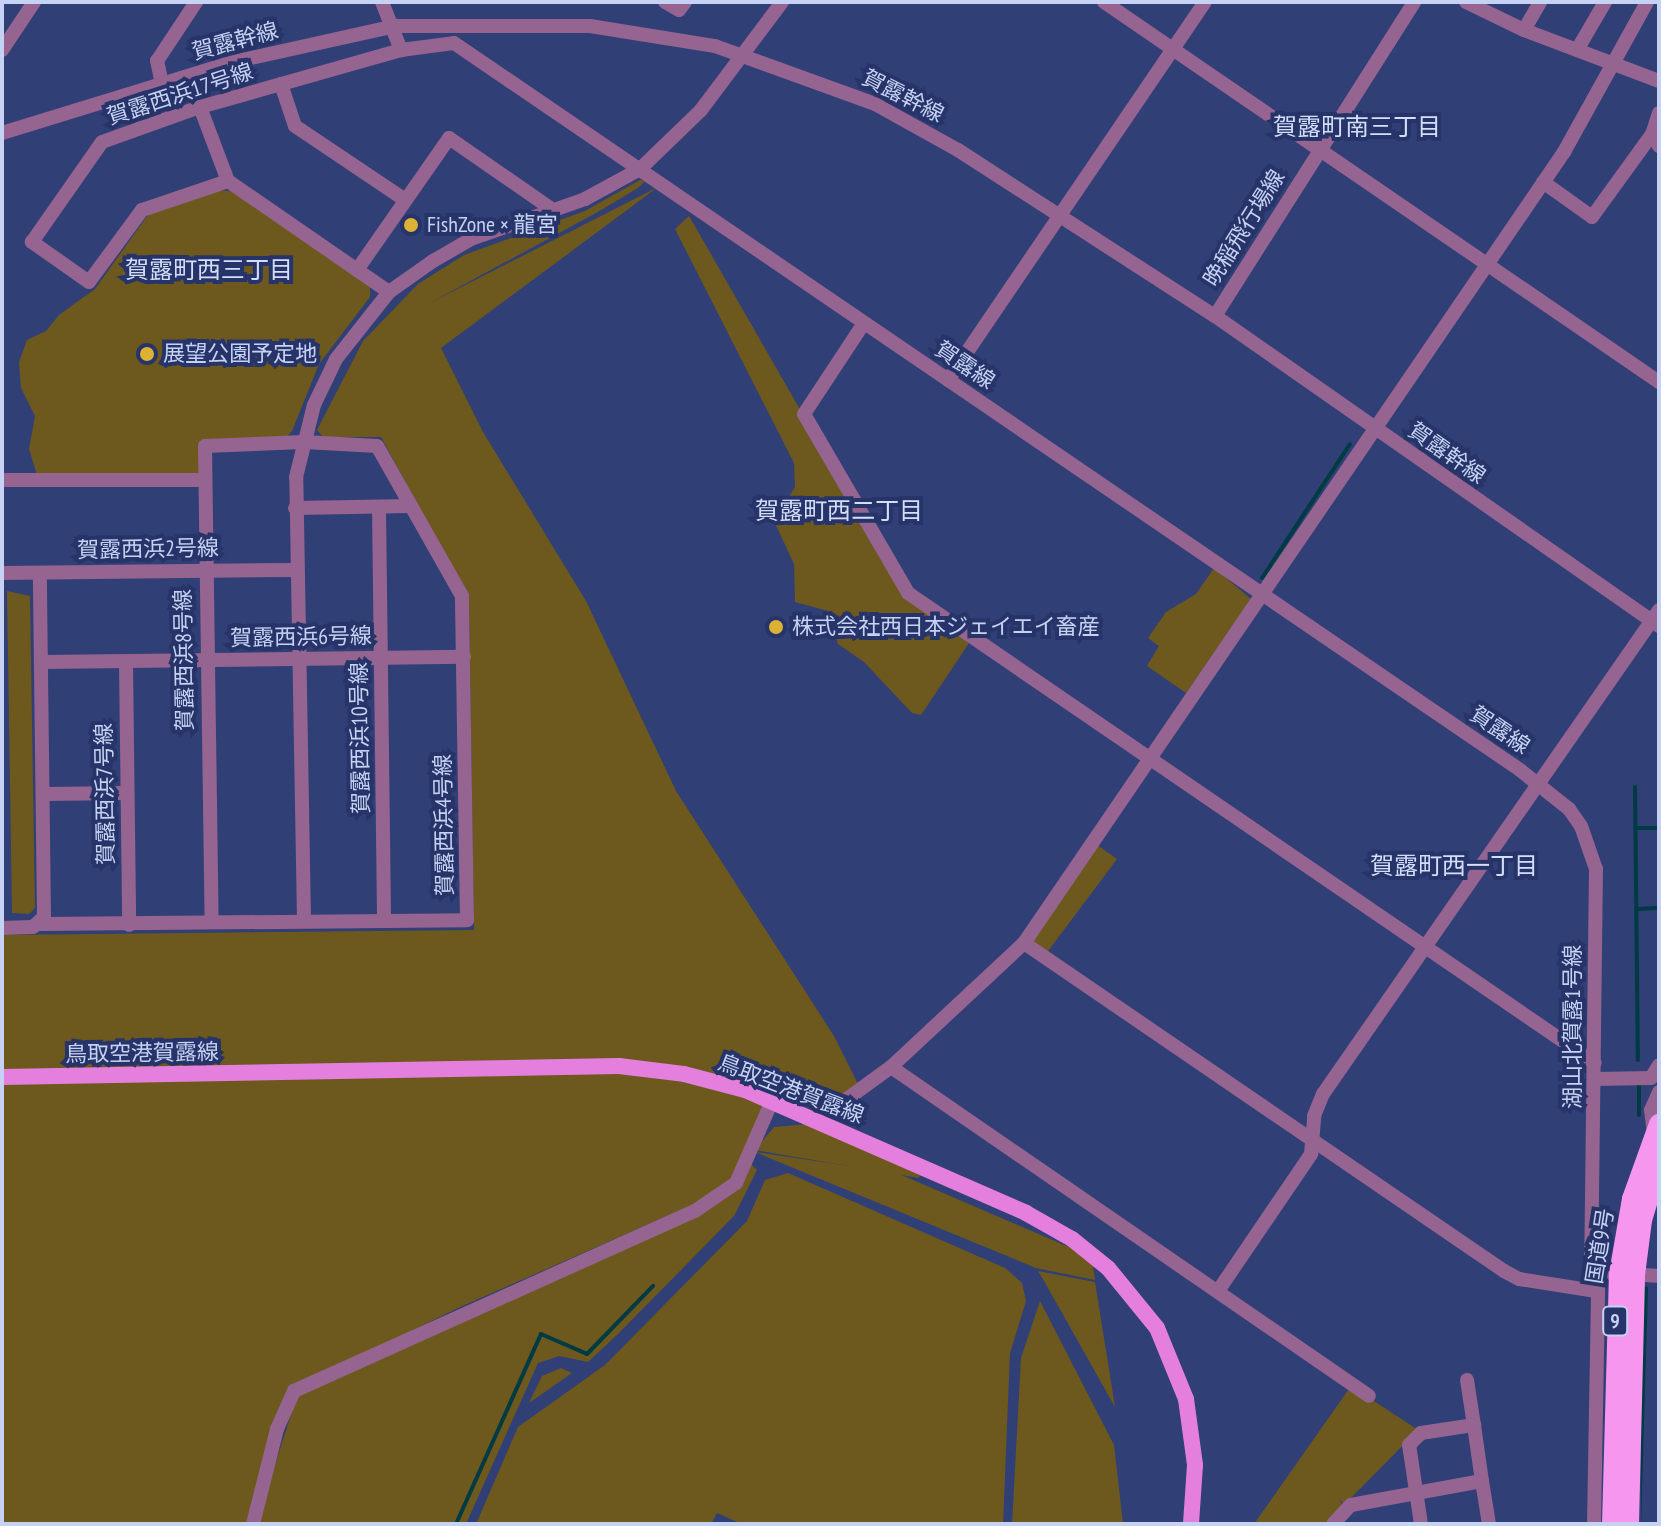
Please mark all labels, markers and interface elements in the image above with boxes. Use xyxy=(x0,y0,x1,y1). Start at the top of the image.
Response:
street label: 賀露幹線 xyxy=(189,17,281,65)
street label: 賀露西浜17号線 xyxy=(104,58,256,130)
street label: 賀露幹線 xyxy=(858,64,948,128)
district label: 賀露町南三丁目 xyxy=(1273,113,1441,141)
street label: 晩稲飛行場線 xyxy=(1198,165,1290,291)
place label: FishZone × 龍宮 xyxy=(427,212,557,238)
marker: FishZone × 龍宮 xyxy=(402,216,420,234)
district label: 賀露町西三丁目 xyxy=(125,256,293,284)
street label: 賀露線 xyxy=(930,336,1000,394)
place label: 展望公園予定地 xyxy=(163,341,317,367)
marker: 展望公園予定地 xyxy=(138,345,156,363)
street label: 賀露幹線 xyxy=(1403,417,1491,489)
district label: 賀露町西二丁目 xyxy=(755,497,923,525)
street label: 賀露西浜2号線 xyxy=(77,535,219,563)
street label: 賀露西浜8号線 xyxy=(170,589,198,731)
place label: 株式会社西日本ジェイエイ畜産 xyxy=(792,614,1100,640)
marker: 株式会社西日本ジェイエイ畜産 xyxy=(767,618,785,636)
street label: 賀露西浜6号線 xyxy=(230,623,372,651)
street label: 賀露西浜10号線 xyxy=(345,662,375,814)
street label: 賀露線 xyxy=(1465,701,1535,759)
street label: 賀露西浜7号線 xyxy=(91,723,119,865)
street label: 賀露西浜4号線 xyxy=(430,754,458,896)
district label: 賀露町西一丁目 xyxy=(1370,852,1538,880)
street label: 湖山北賀露1号線 xyxy=(1560,945,1586,1109)
street label: 鳥取空港賀露線 xyxy=(65,1038,219,1068)
street label: 鳥取空港賀露線 xyxy=(714,1049,868,1129)
street label: 国道9号 xyxy=(1581,1206,1619,1286)
road number: 9 xyxy=(1601,1305,1629,1337)

